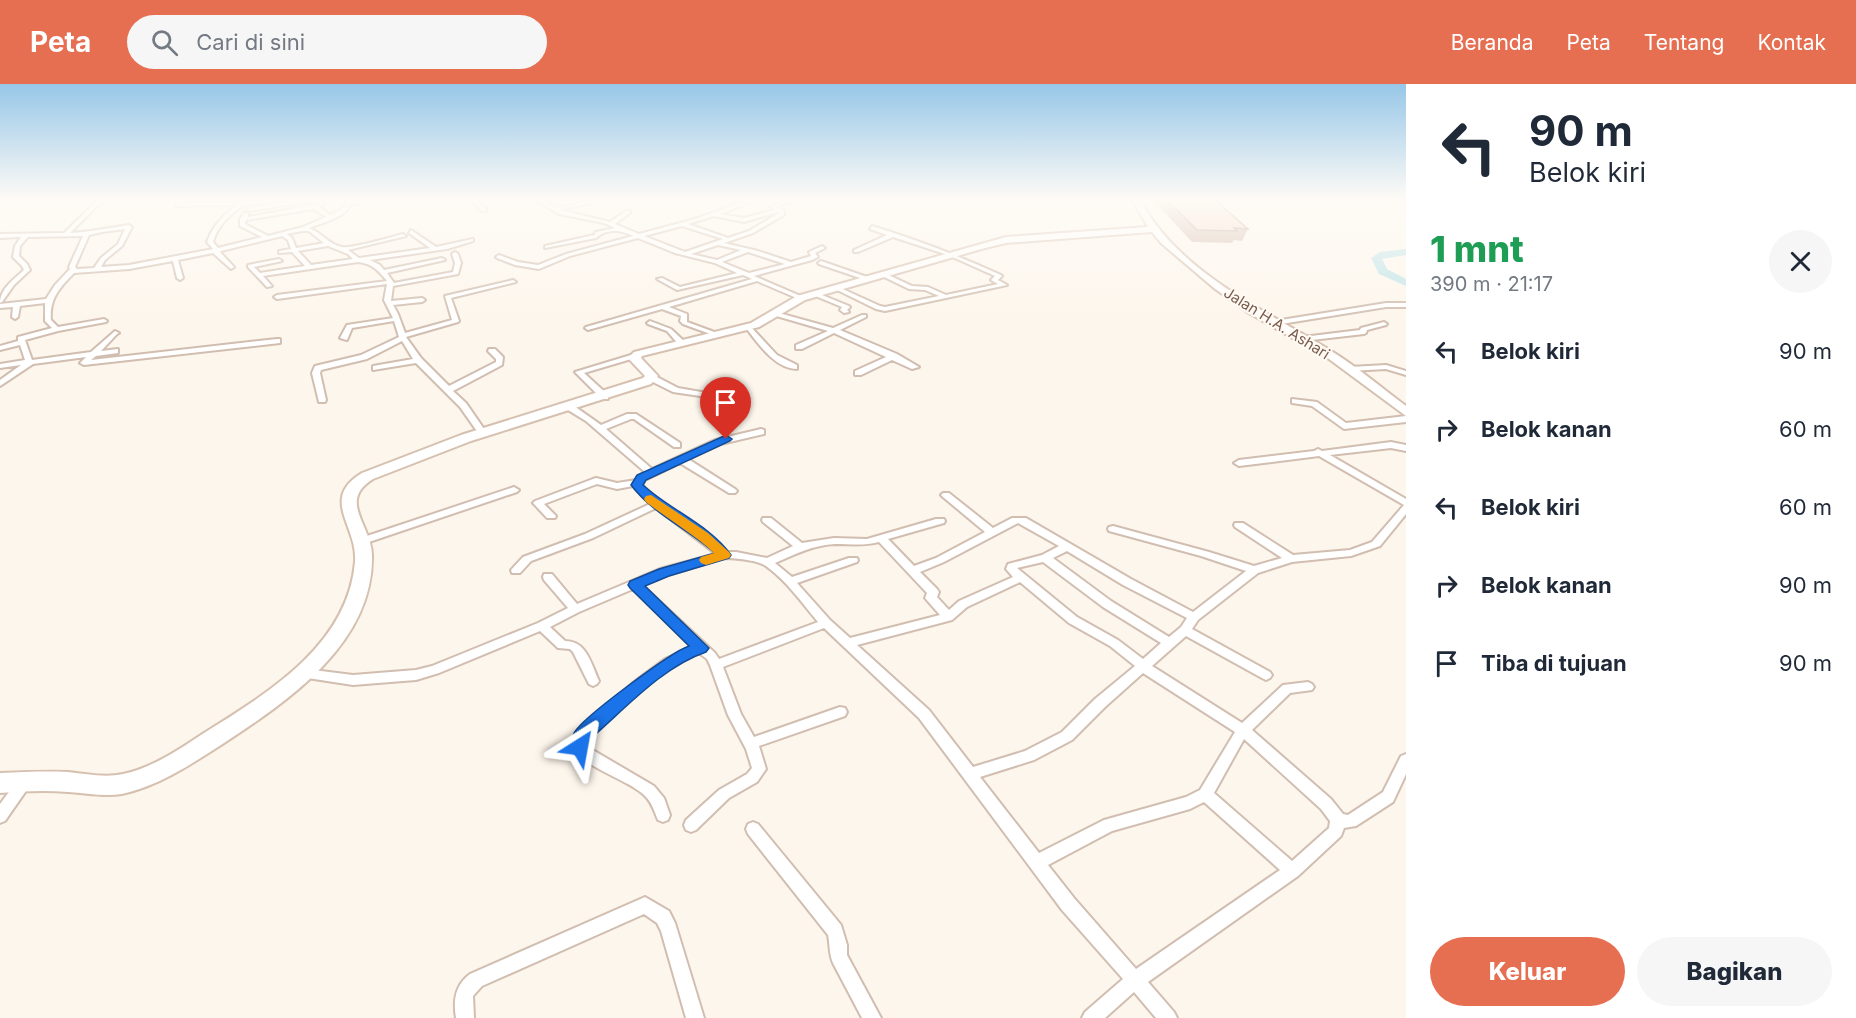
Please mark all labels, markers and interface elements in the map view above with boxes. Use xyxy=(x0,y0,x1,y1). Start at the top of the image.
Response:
search box xyxy=(127,15,547,69)
text: Peta xyxy=(30,25,91,59)
icon: search xyxy=(148,26,181,59)
text: Cari di sini xyxy=(196,29,305,55)
text: Beranda xyxy=(1451,30,1533,55)
text: Peta xyxy=(1566,30,1611,55)
text: Tentang xyxy=(1644,30,1724,55)
text: Kontak xyxy=(1757,30,1826,55)
text: 90 m xyxy=(1529,105,1633,156)
icon: left xyxy=(1430,108,1508,186)
text: Belok kiri xyxy=(1529,156,1646,189)
text: 1 mnt xyxy=(1430,227,1524,271)
button: close xyxy=(1769,230,1832,293)
text: 390 m · 21:17 xyxy=(1430,272,1553,296)
street label: Jalan H.A. Ashari xyxy=(1220,283,1334,363)
icon: left xyxy=(1430,335,1463,368)
text: Belok kiri xyxy=(1481,338,1580,364)
text: 90 m xyxy=(1779,338,1832,364)
pin xyxy=(700,377,751,439)
icon: arrive xyxy=(709,386,742,419)
icon: right xyxy=(1430,413,1463,446)
text: Belok kanan xyxy=(1481,416,1612,442)
text: 60 m xyxy=(1779,416,1832,442)
icon: left xyxy=(1430,491,1463,524)
text: Belok kiri xyxy=(1481,494,1580,520)
text: 60 m xyxy=(1779,494,1832,520)
icon: right xyxy=(1430,569,1463,602)
text: Belok kanan xyxy=(1481,572,1612,598)
text: 90 m xyxy=(1779,572,1832,598)
icon: arrive xyxy=(1430,647,1463,680)
text: Tiba di tujuan xyxy=(1481,650,1627,676)
text: 90 m xyxy=(1779,650,1832,676)
position arrow xyxy=(548,715,612,779)
button: Keluar xyxy=(1430,937,1625,1006)
button: Bagikan xyxy=(1637,937,1832,1006)

